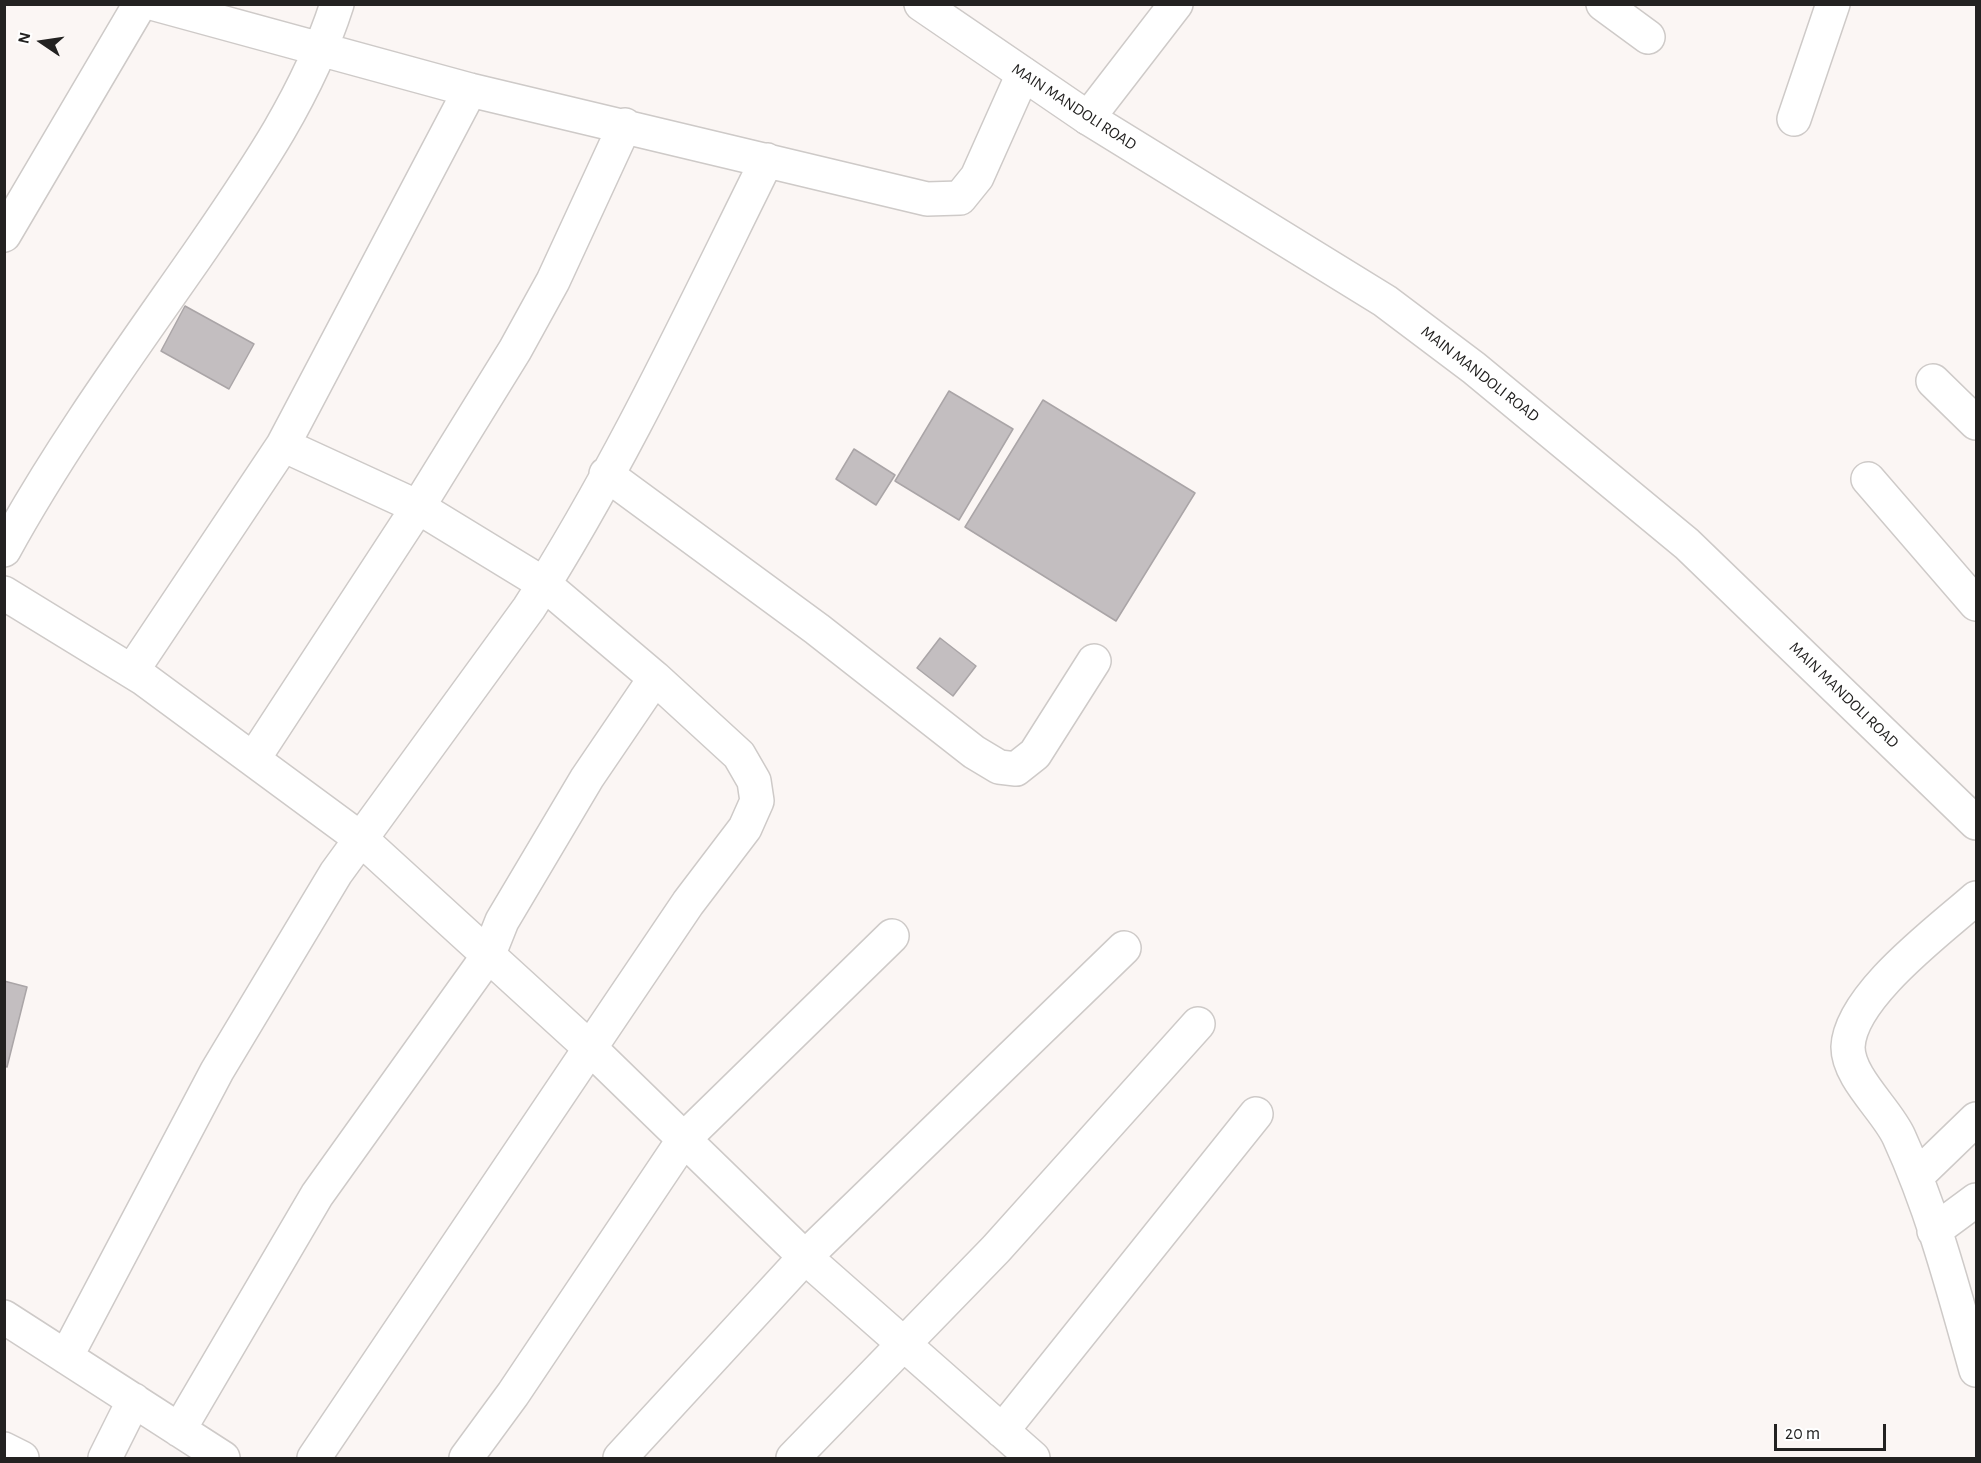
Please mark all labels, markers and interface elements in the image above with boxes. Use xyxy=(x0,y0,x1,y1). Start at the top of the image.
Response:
north arrow xyxy=(12,12,72,72)
text: N xyxy=(15,31,34,45)
street label: MAIN MANDOLI ROAD xyxy=(1008,60,1140,154)
street label: MAIN MANDOLI ROAD xyxy=(1417,322,1543,426)
street label: MAIN MANDOLI ROAD xyxy=(1785,638,1903,752)
scale bar xyxy=(1777,1412,1890,1450)
text: 20 m xyxy=(1785,1425,1820,1443)

